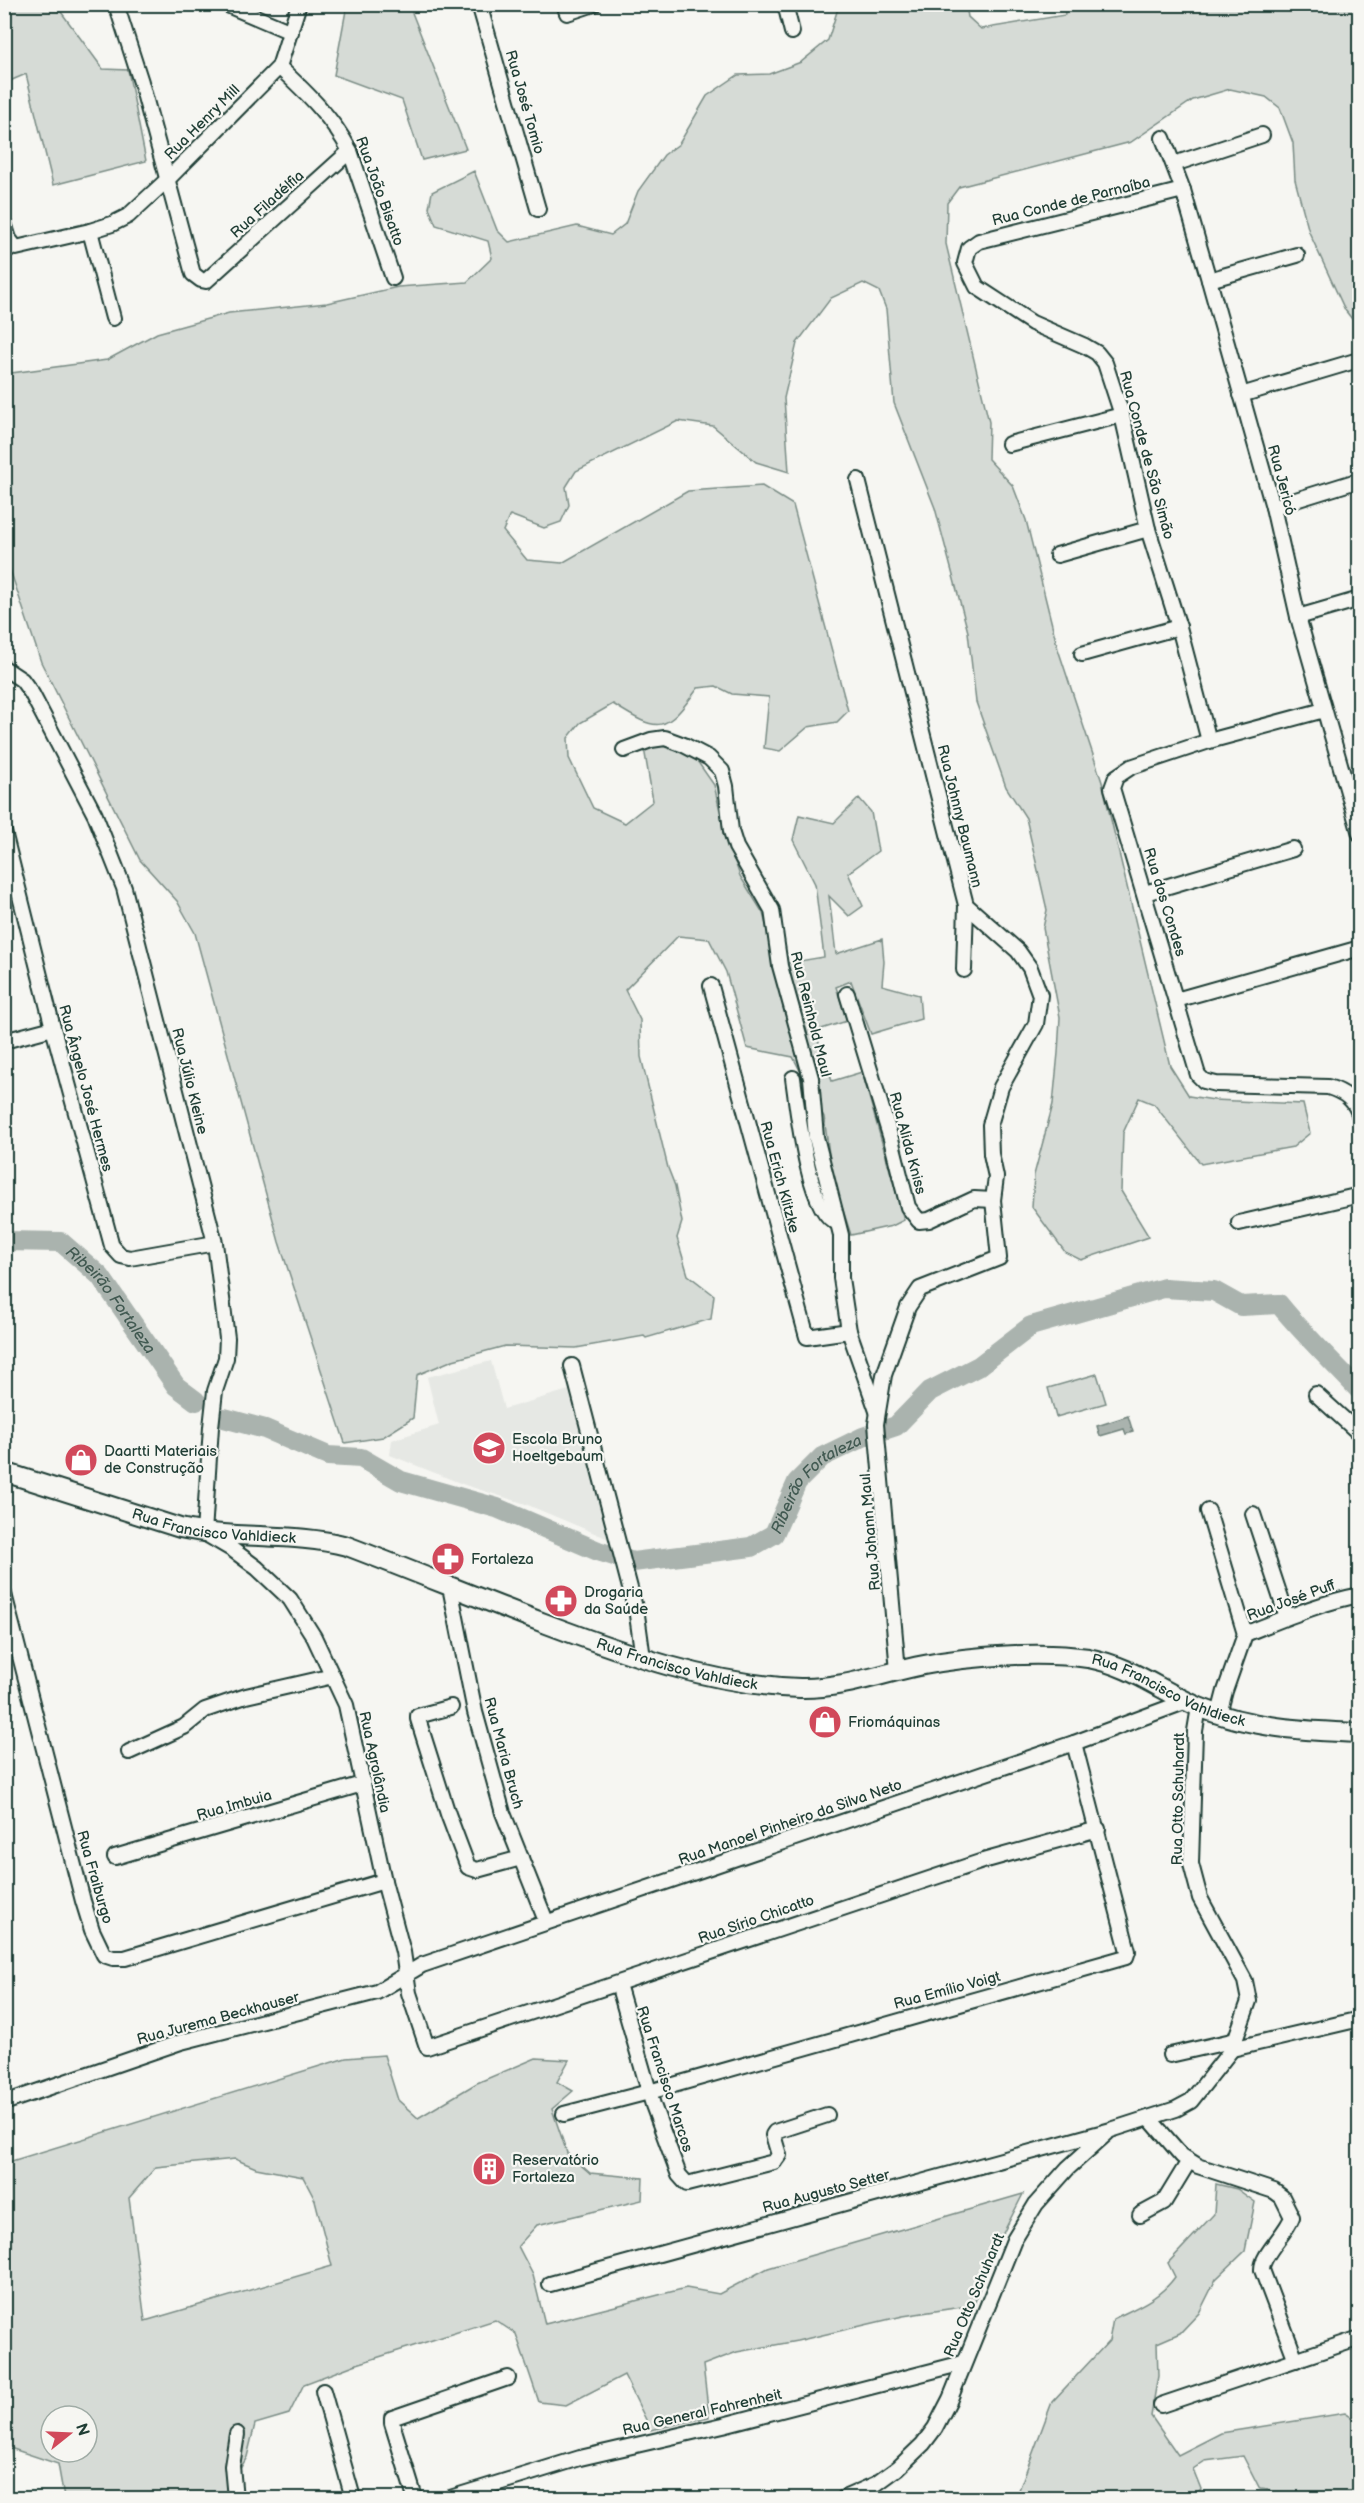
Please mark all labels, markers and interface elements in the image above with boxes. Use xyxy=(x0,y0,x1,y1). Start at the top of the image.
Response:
street label: Rua José Tomio xyxy=(501,48,548,156)
street label: Rua Henry Mill xyxy=(161,81,244,164)
street label: Rua João Bisatto xyxy=(351,134,408,248)
street label: Rua Filadélfia xyxy=(227,166,308,242)
street label: Rua Conde de Parnaíba xyxy=(990,173,1152,230)
street label: Rua Conde de São Simão xyxy=(1115,369,1178,542)
street label: Rua Jericó xyxy=(1263,443,1300,518)
street label: Rua Johnny Baumann xyxy=(933,743,986,890)
street label: Rua dos Condes xyxy=(1139,845,1190,959)
street label: Rua Reinhold Maul xyxy=(786,949,835,1079)
street label: Rua Ângelo José Hermes xyxy=(54,1003,117,1174)
street label: Rua Júlio Kleine xyxy=(167,1026,212,1136)
street label: Rua Alida Kniss xyxy=(885,1090,930,1197)
street label: Rua Erich Klitzke xyxy=(755,1119,804,1235)
water label: Ribeirão Fortaleza xyxy=(62,1243,159,1358)
school or university icon: Escola Bruno Hoeltgebaum xyxy=(471,1430,507,1466)
place label: Escola Bruno Hoeltgebaum xyxy=(512,1430,603,1466)
water label: Ribeirão Fortaleza xyxy=(767,1431,865,1537)
shop icon: Daartti Materiais de Construção xyxy=(63,1442,99,1478)
place label: Daartti Materiais de Construção xyxy=(104,1442,217,1478)
street label: Rua Johann Maul xyxy=(856,1472,885,1591)
street label: Rua Francisco Vahldieck xyxy=(130,1504,297,1548)
pharmacy icon: Fortaleza xyxy=(430,1541,466,1577)
place label: Fortaleza xyxy=(471,1550,534,1569)
street label: Rua José Puff xyxy=(1244,1576,1338,1625)
pharmacy icon: Drogaria da Saúde xyxy=(543,1583,579,1619)
place label: Drogaria da Saúde xyxy=(584,1583,648,1619)
street label: Rua Francisco Vahldieck xyxy=(594,1634,759,1694)
street label: Rua Francisco Vahldieck xyxy=(1090,1650,1248,1731)
street label: Rua Maria Bruch xyxy=(479,1695,528,1811)
shop icon: Friomáquinas xyxy=(807,1704,843,1740)
street label: Rua Agrolândia xyxy=(354,1710,395,1815)
place label: Friomáquinas xyxy=(848,1713,941,1732)
street label: Rua Otto Schuhardt xyxy=(1168,1732,1189,1866)
street label: Rua Manoel Pinheiro da Silva Neto xyxy=(676,1775,904,1870)
street label: Rua Imbuia xyxy=(194,1786,274,1825)
street label: Rua Fraiburgo xyxy=(72,1828,117,1926)
street label: Rua Sírio Chicatto xyxy=(696,1891,817,1948)
street label: Rua Emílio Voigt xyxy=(892,1967,1003,2014)
street label: Rua Jurema Beckhauser xyxy=(135,1988,302,2049)
street label: Rua Francisco Marcos xyxy=(632,2004,697,2155)
building icon: Reservatório Fortaleza xyxy=(471,2151,507,2187)
place label: Reservatório Fortaleza xyxy=(512,2151,599,2187)
street label: Rua Augusto Setter xyxy=(760,2165,892,2218)
street label: Rua Otto Schuhardt xyxy=(940,2230,1009,2360)
street label: Rua General Fahrenheit xyxy=(621,2385,784,2440)
north arrow xyxy=(39,2404,99,2464)
text: N xyxy=(71,2421,93,2438)

